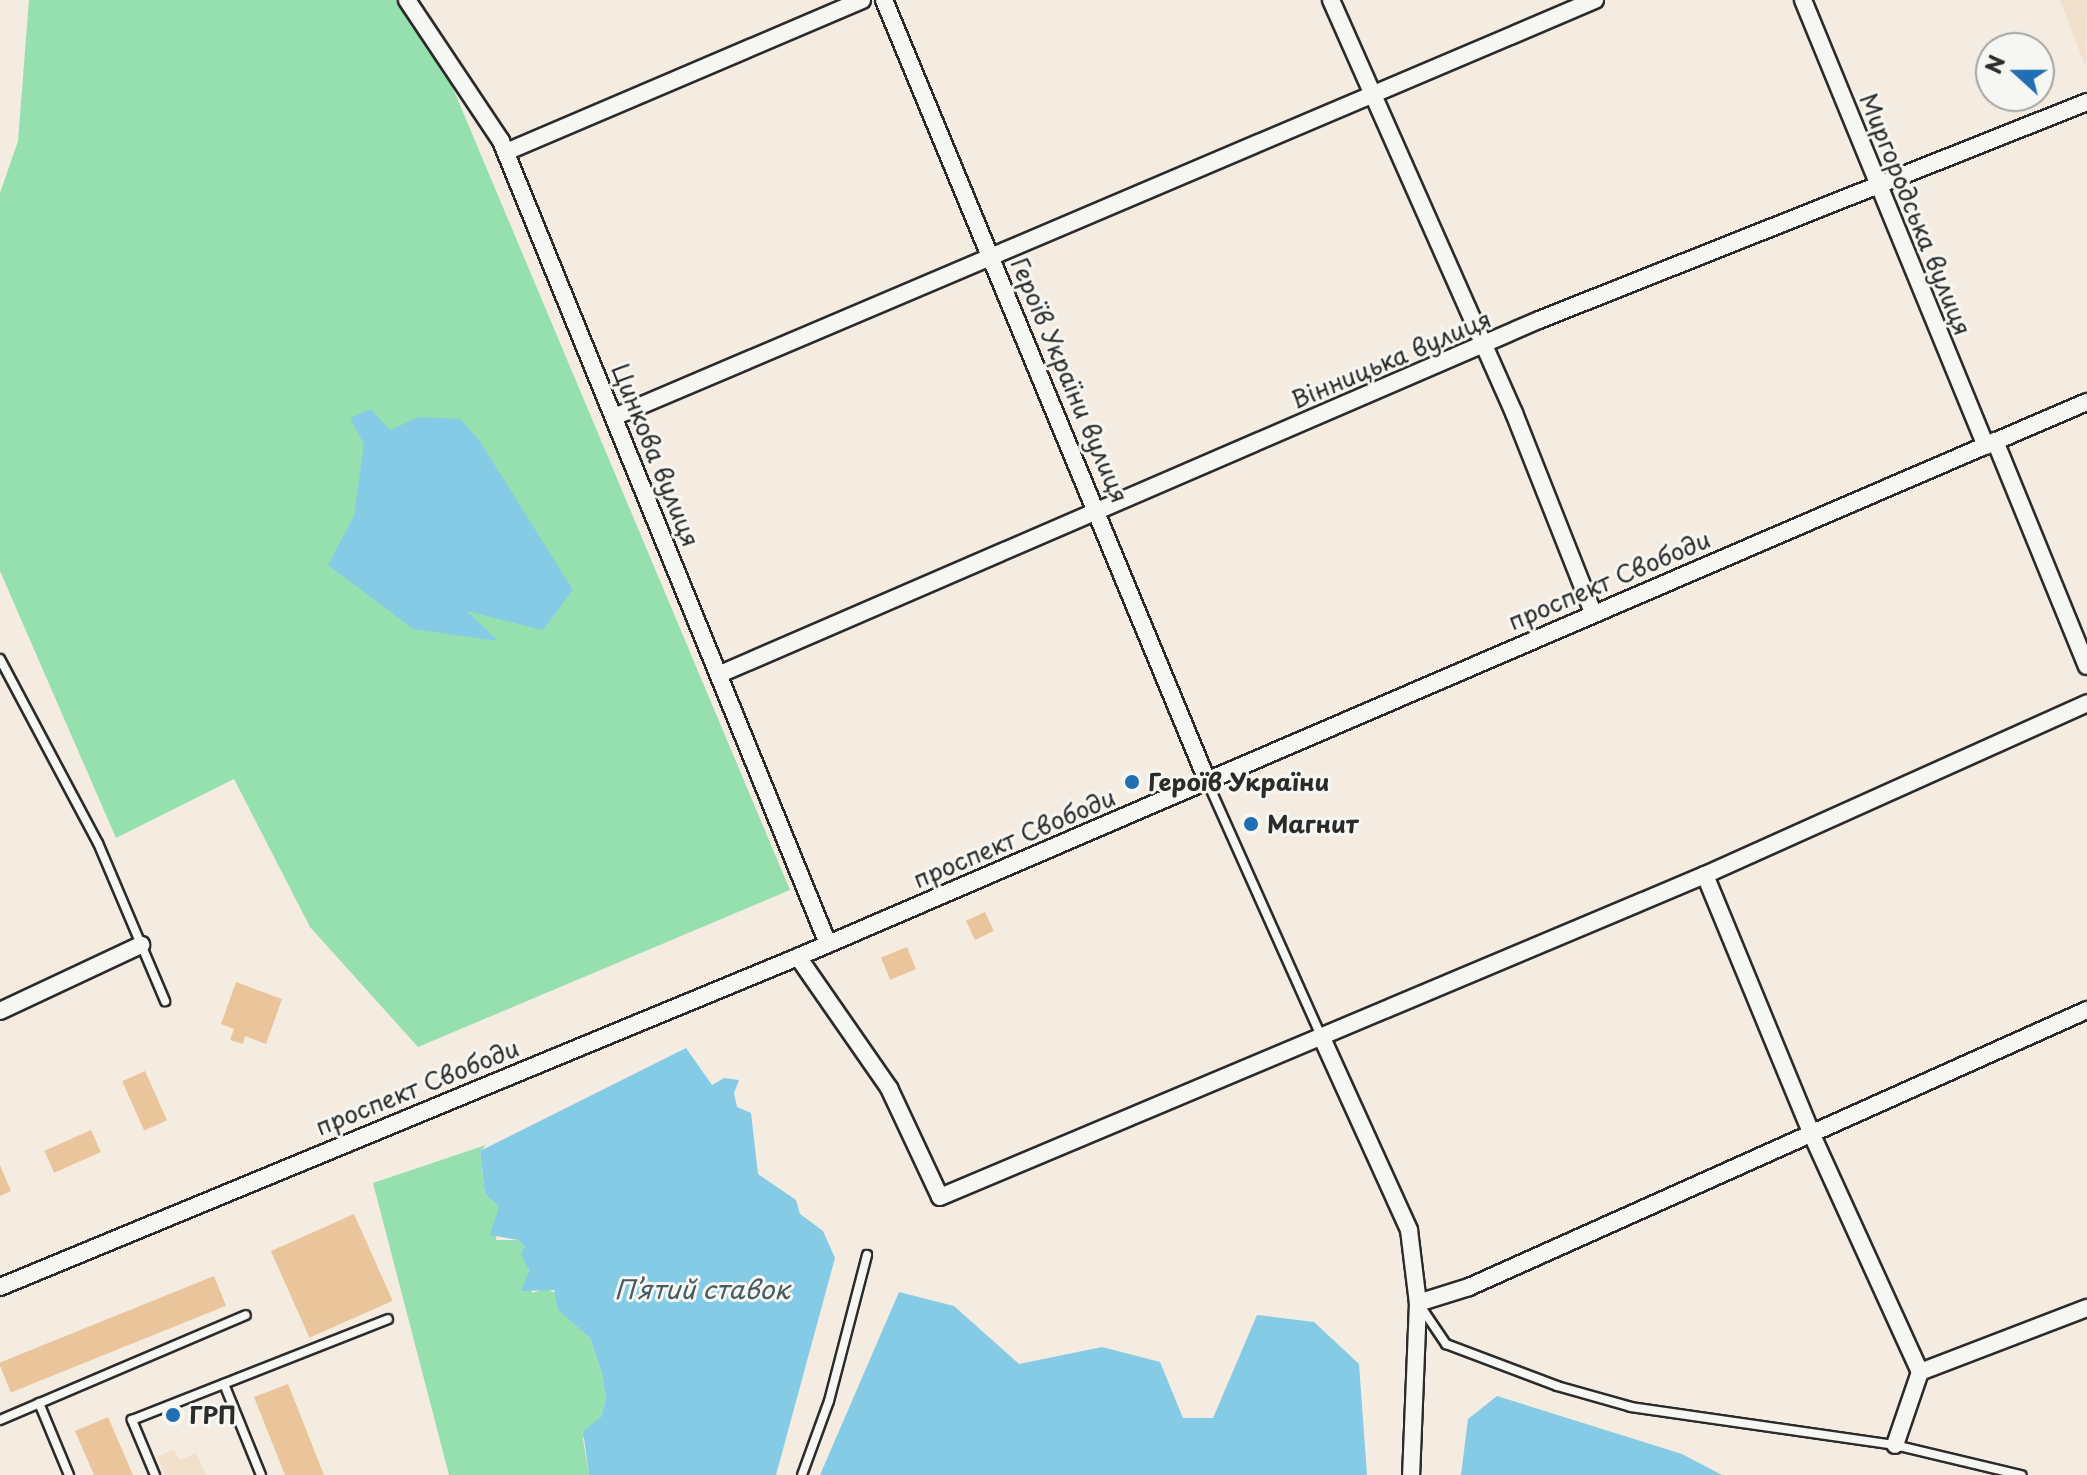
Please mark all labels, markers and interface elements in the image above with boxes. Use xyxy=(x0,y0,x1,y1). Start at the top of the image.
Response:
north arrow xyxy=(1975,32,2055,112)
text: N xyxy=(1975,50,2013,78)
street label: Миргородська вулиця xyxy=(1854,88,1978,340)
street label: Героїв України вулиця xyxy=(1005,252,1135,508)
street label: Вінницька вулиця xyxy=(1286,304,1496,414)
street label: Цинкова вулиця xyxy=(606,359,706,551)
street label: проспект Свободи xyxy=(1503,524,1715,636)
place label: Героїв України xyxy=(1148,768,1331,796)
marker: Героїв України xyxy=(1123,773,1141,791)
street label: проспект Свободи xyxy=(908,782,1120,894)
place label: Магнит xyxy=(1267,810,1358,838)
marker: Магнит xyxy=(1242,815,1260,833)
street label: проспект Свободи xyxy=(311,1033,523,1141)
water label: П’ятий ставок xyxy=(614,1273,790,1305)
place label: ГРП xyxy=(189,1401,236,1429)
marker: ГРП xyxy=(164,1406,182,1424)

